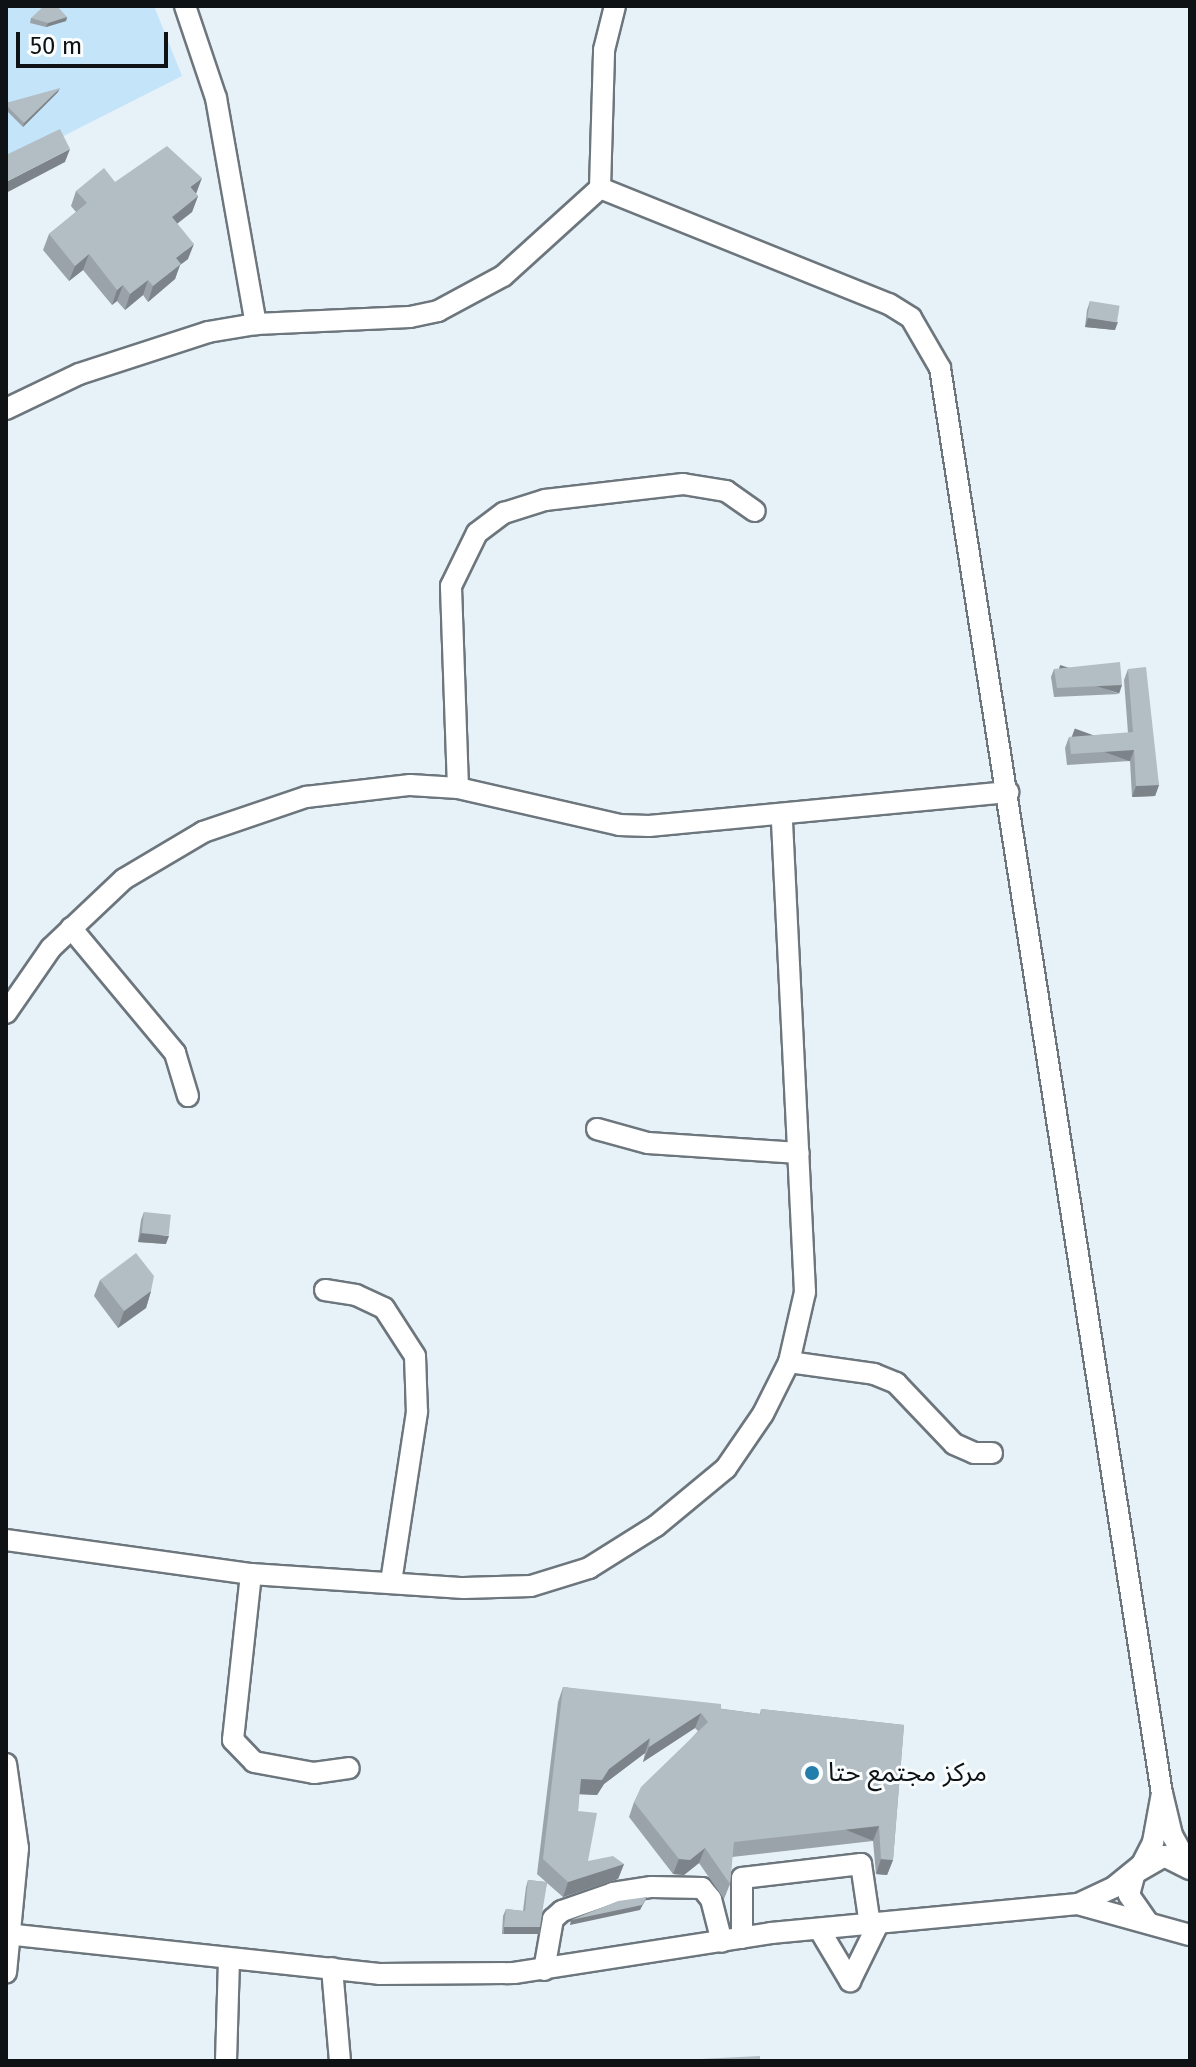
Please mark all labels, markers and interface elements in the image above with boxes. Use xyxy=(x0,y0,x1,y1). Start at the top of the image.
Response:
scale bar xyxy=(20,16,172,66)
text: 50 m xyxy=(30,32,82,60)
place label: مركز مجتمع حتا xyxy=(828,1757,987,1789)
marker: مركز مجتمع حتا xyxy=(803,1764,821,1782)

